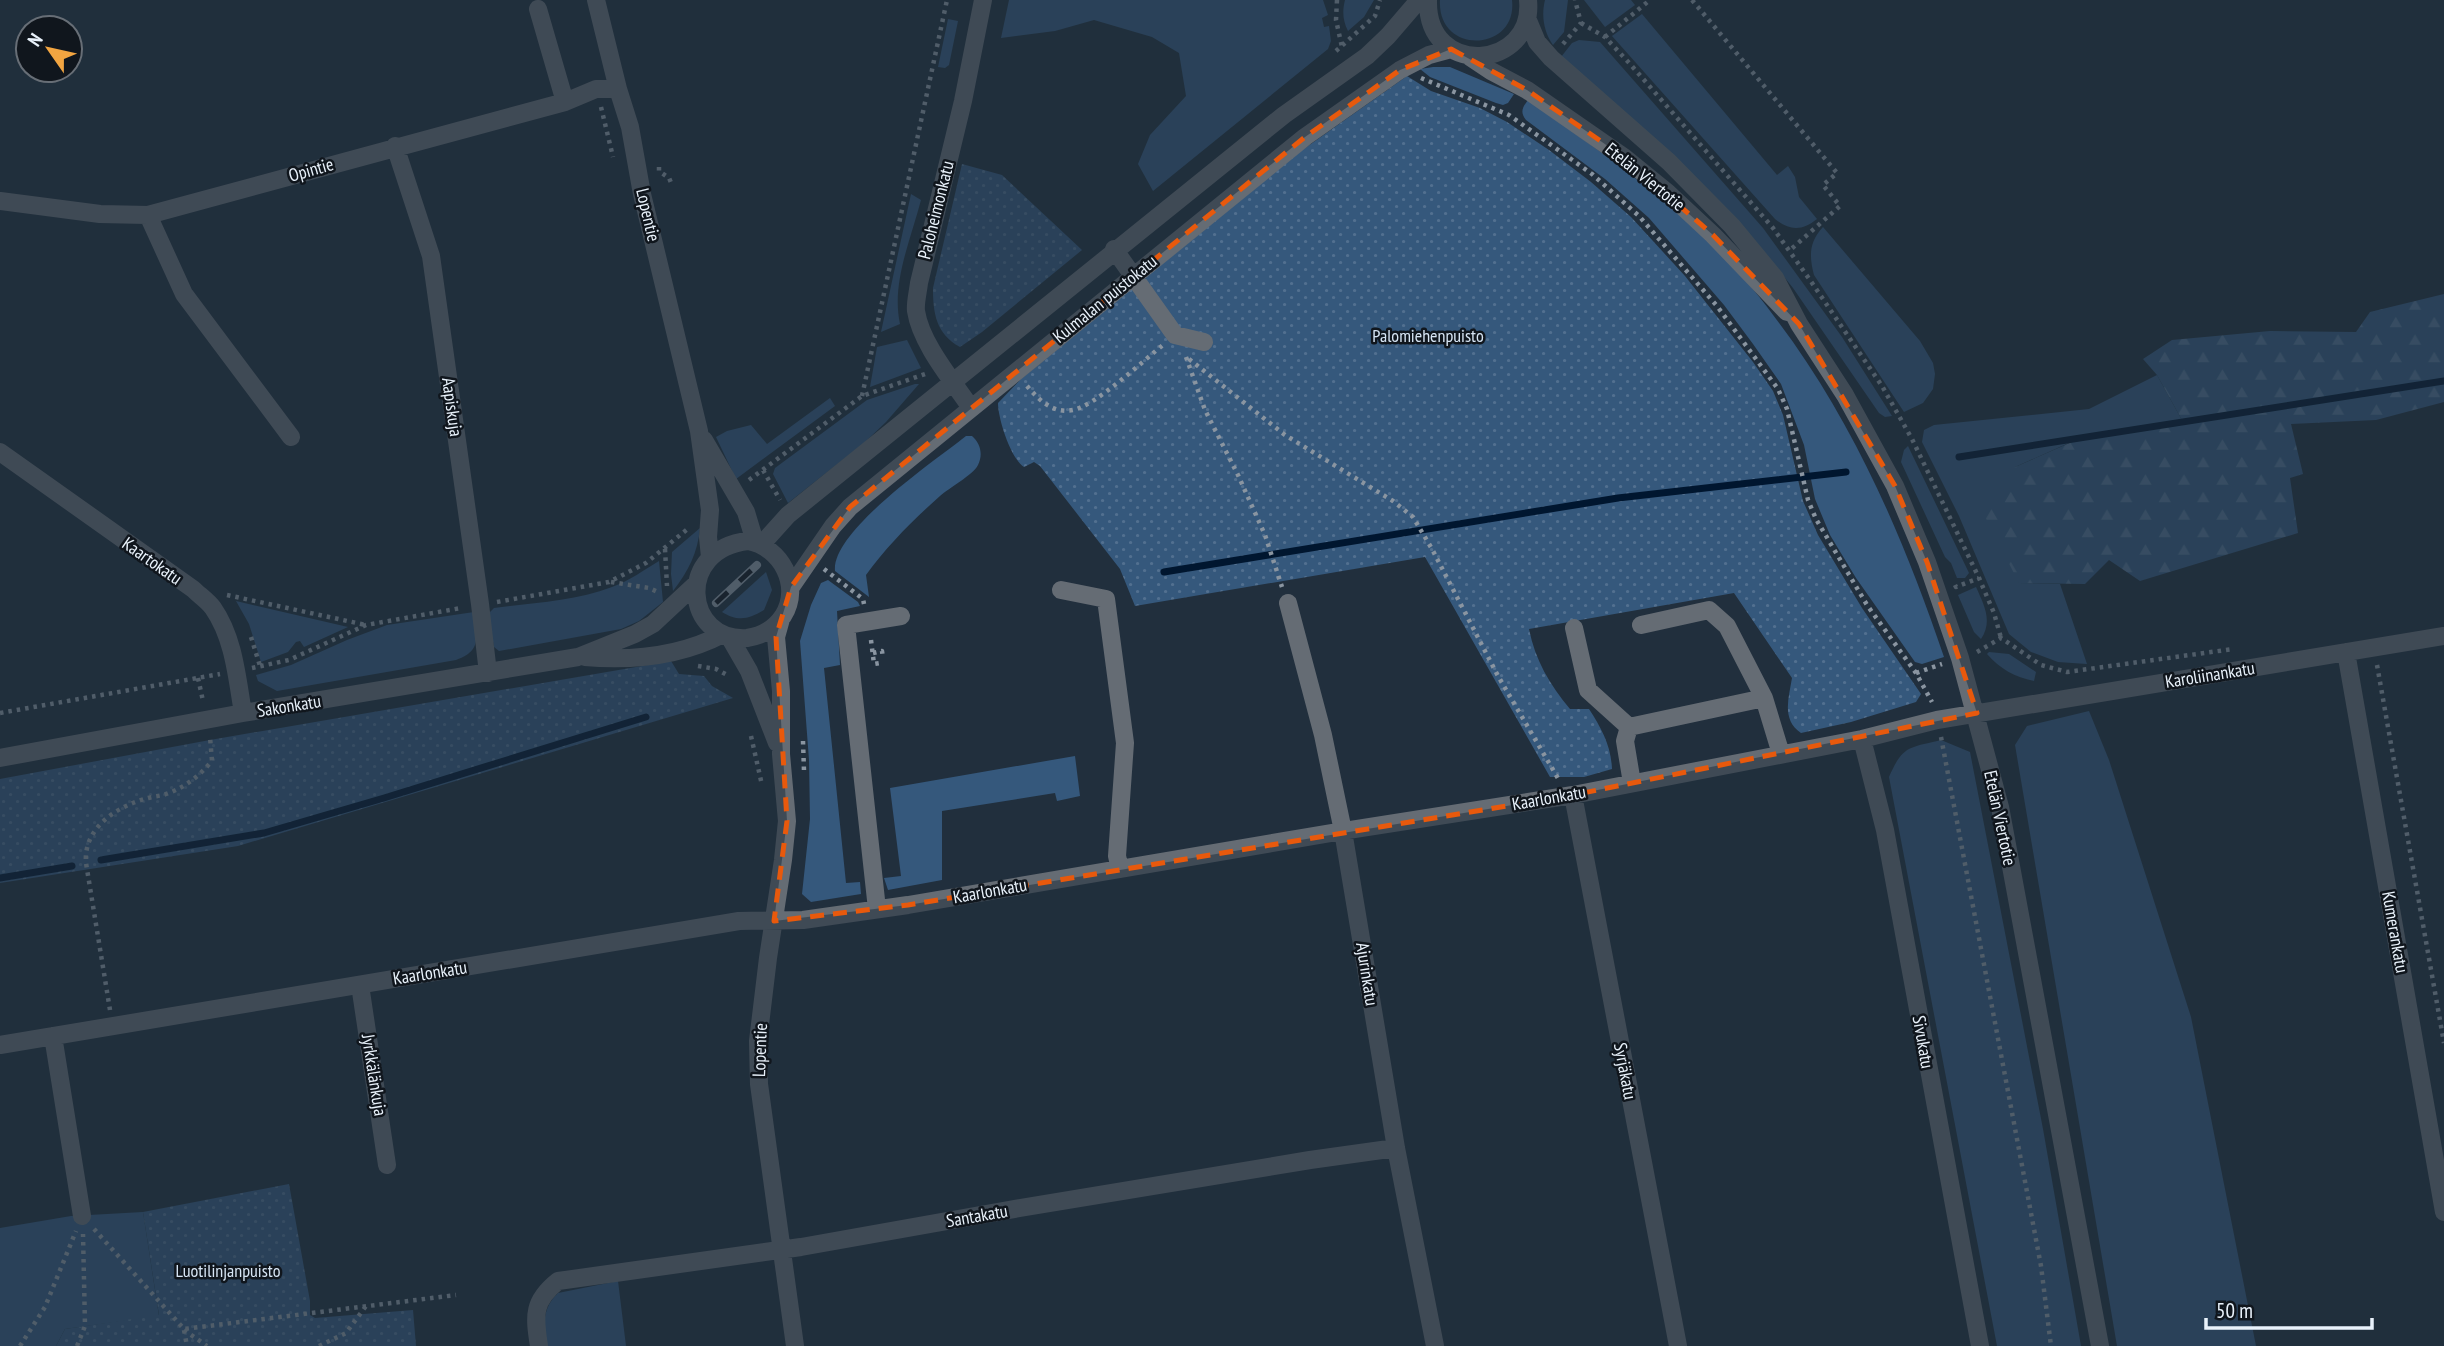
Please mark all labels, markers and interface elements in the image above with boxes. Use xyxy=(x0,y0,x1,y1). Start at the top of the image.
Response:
north arrow xyxy=(14,14,84,84)
text: N xyxy=(22,29,48,50)
street label: Etelän Viertotie xyxy=(1601,137,1690,216)
street label: Opintie xyxy=(286,152,336,187)
street label: Paloheimonkatu xyxy=(912,158,959,261)
street label: Lopentie xyxy=(631,186,666,244)
street label: Kulmalan puistokatu xyxy=(1048,249,1162,348)
park label: Palomiehenpuisto xyxy=(1372,324,1484,347)
street label: Aapiskuja xyxy=(437,376,468,438)
street label: Kaartokatu xyxy=(118,532,187,589)
street label: Karoliinankatu xyxy=(2163,656,2256,693)
street label: Sakonkatu xyxy=(255,689,322,722)
street label: Etelän Viertotie xyxy=(1979,768,2022,868)
street label: Kaarlonkatu xyxy=(1510,780,1588,815)
street label: Kaarlonkatu xyxy=(951,873,1029,908)
street label: Kumerankatu xyxy=(2377,889,2414,975)
street label: Ajurinkatu xyxy=(1351,941,1384,1007)
street label: Kaarlonkatu xyxy=(391,955,469,990)
street label: Sivukatu xyxy=(1908,1014,1939,1070)
street label: Lopentie xyxy=(747,1023,772,1077)
street label: Jyrkkälänkuja xyxy=(357,1031,392,1117)
street label: Syrjäkatu xyxy=(1609,1041,1642,1101)
street label: Santakatu xyxy=(944,1199,1009,1232)
park label: Luotilinjanpuisto xyxy=(176,1259,281,1282)
scale bar xyxy=(2206,1286,2372,1330)
text: 50 m xyxy=(2216,1297,2253,1324)

